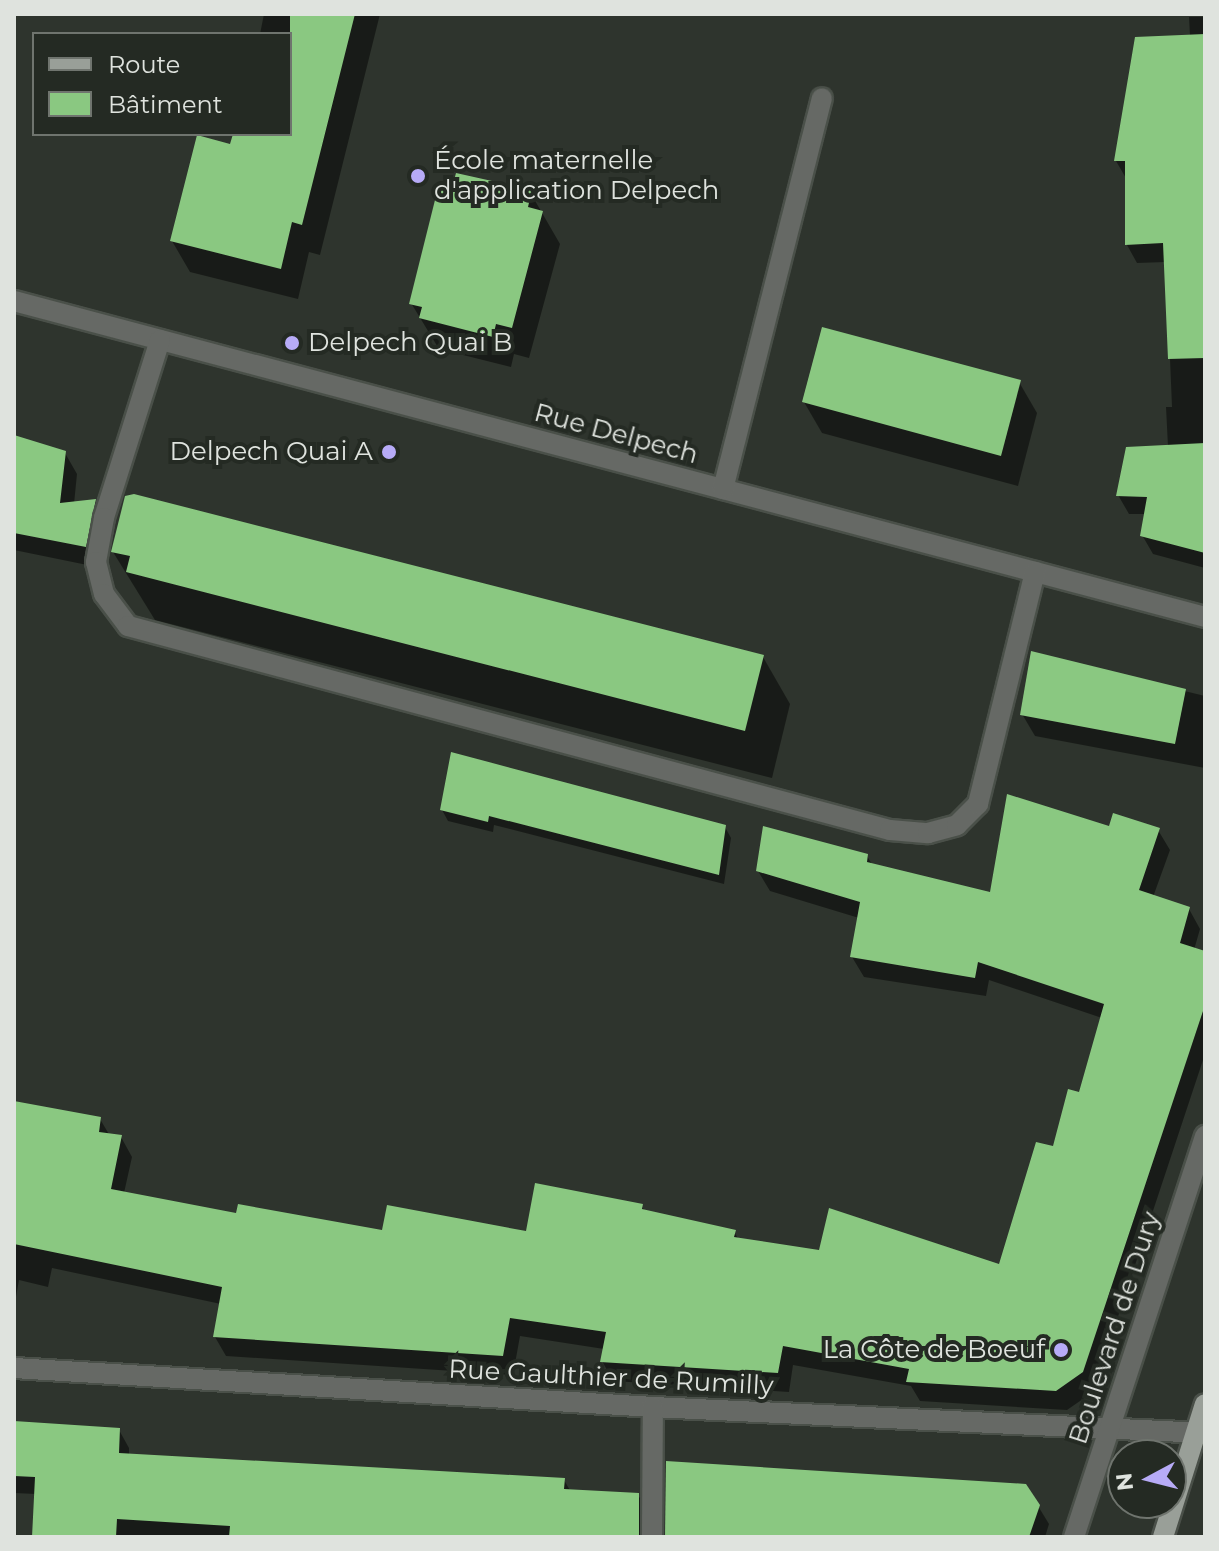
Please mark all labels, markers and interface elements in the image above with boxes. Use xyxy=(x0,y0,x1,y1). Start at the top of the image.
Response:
legend xyxy=(32,32,292,136)
text: Route xyxy=(108,50,180,79)
text: Bâtiment xyxy=(108,90,222,119)
place label: École maternelle d'application Delpech xyxy=(434,145,719,206)
marker: École maternelle d'application Delpech xyxy=(409,167,427,185)
place label: Delpech Quai B xyxy=(308,327,512,359)
marker: Delpech Quai B xyxy=(283,334,301,352)
street label: Rue Delpech xyxy=(531,397,701,471)
place label: Delpech Quai A xyxy=(170,436,373,468)
marker: Delpech Quai A xyxy=(380,443,398,461)
street label: Boulevard de Dury xyxy=(1063,1208,1167,1448)
place label: La Côte de Boeuf xyxy=(823,1334,1045,1366)
marker: La Côte de Boeuf xyxy=(1052,1341,1070,1359)
street label: Rue Gaulthier de Rumilly xyxy=(448,1354,774,1402)
north arrow xyxy=(1107,1439,1187,1519)
text: N xyxy=(1110,1471,1139,1492)

